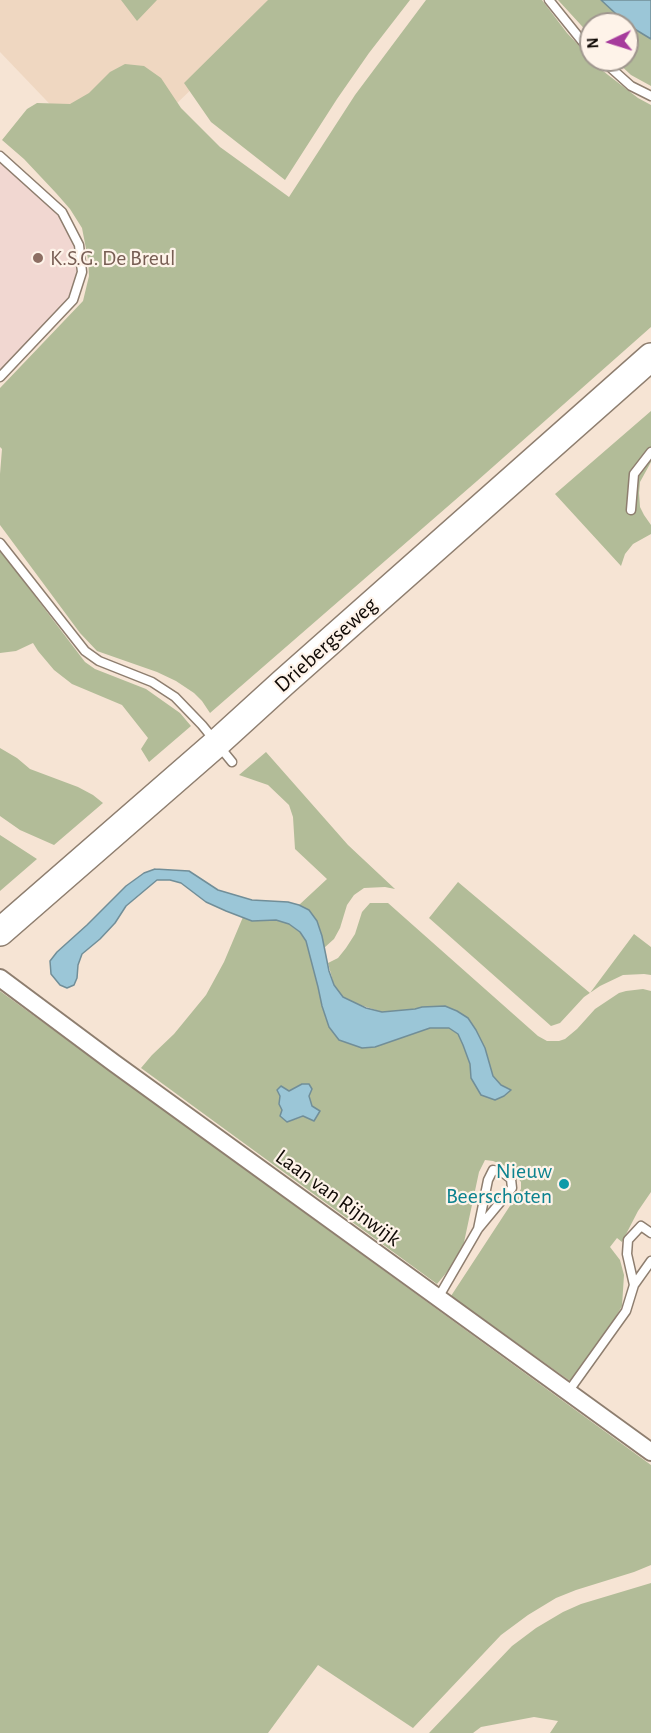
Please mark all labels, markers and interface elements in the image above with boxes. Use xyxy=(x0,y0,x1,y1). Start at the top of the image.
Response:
north arrow xyxy=(579,12,639,72)
text: N xyxy=(585,37,601,49)
place label: K.S.G. De Breul xyxy=(50,245,176,271)
marker: K.S.G. De Breul xyxy=(31,251,45,265)
street label: Driebergseweg xyxy=(269,592,383,698)
street label: Laan van Rijnwijk xyxy=(270,1144,406,1252)
place label: Nieuw Beerschoten xyxy=(446,1158,552,1210)
marker: Nieuw Beerschoten xyxy=(557,1177,571,1191)

